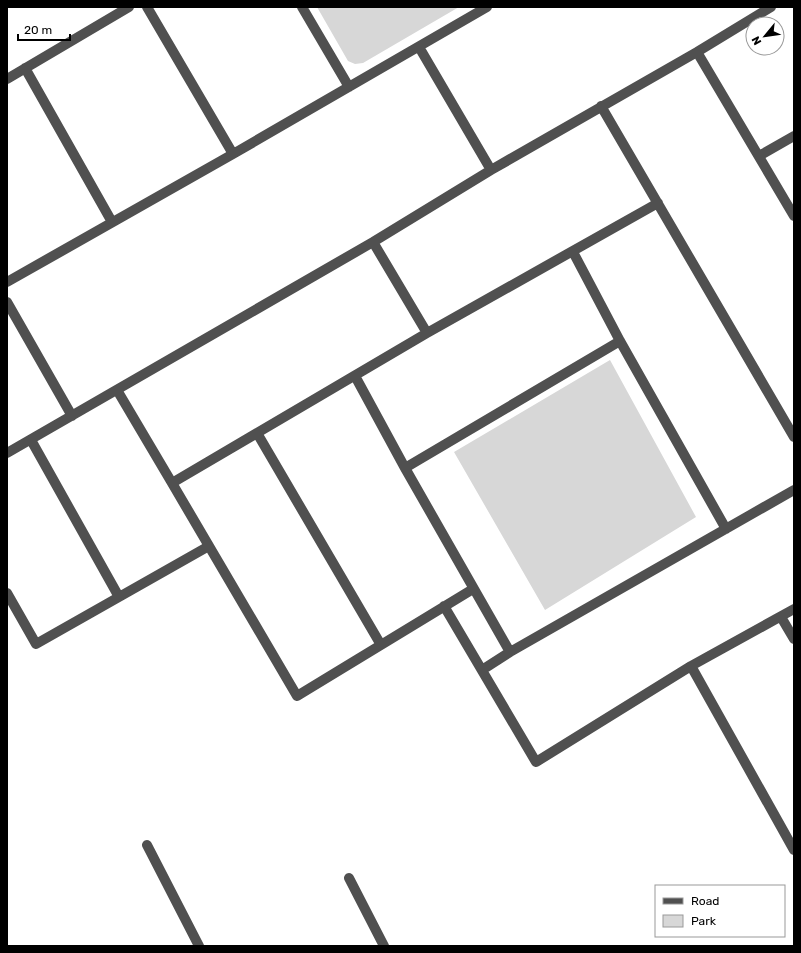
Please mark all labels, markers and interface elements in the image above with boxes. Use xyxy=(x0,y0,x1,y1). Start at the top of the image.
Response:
scale bar xyxy=(18,16,70,42)
north arrow xyxy=(745,16,785,56)
text: 20 m xyxy=(24,23,52,37)
text: N xyxy=(749,34,764,47)
legend xyxy=(655,885,785,937)
text: Road xyxy=(691,894,719,908)
text: Park xyxy=(691,914,717,928)

